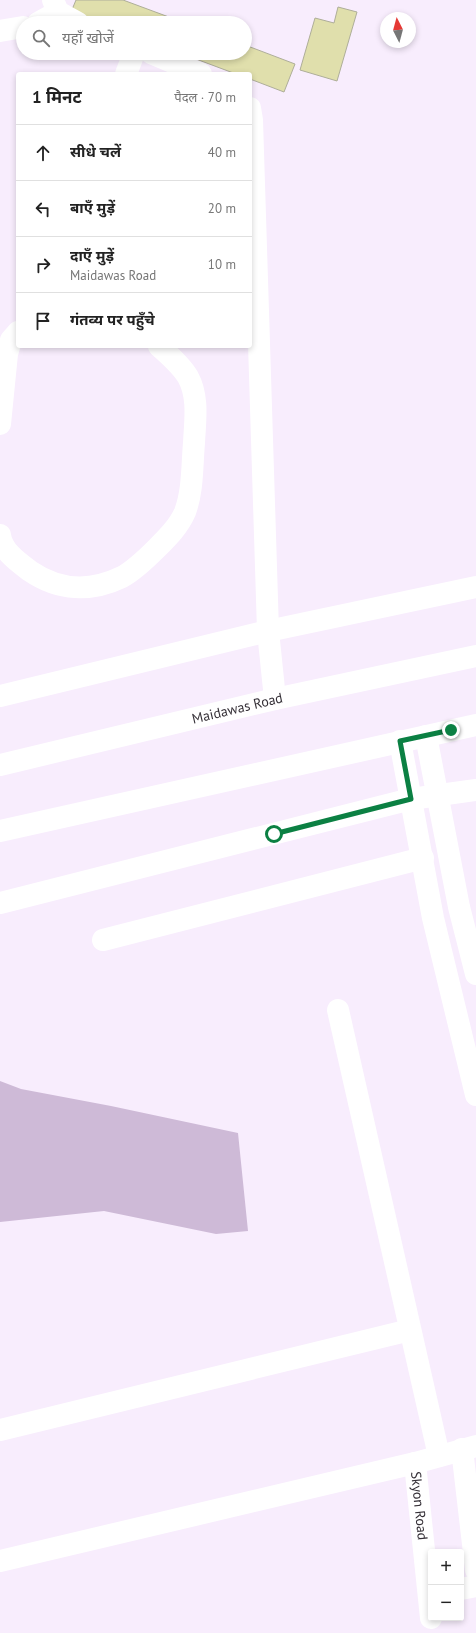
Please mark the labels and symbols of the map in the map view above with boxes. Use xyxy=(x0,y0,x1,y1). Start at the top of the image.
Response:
north arrow xyxy=(380,12,416,48)
street label: Maidawas Road xyxy=(190,689,284,728)
route end xyxy=(442,721,460,739)
route start xyxy=(265,825,283,843)
street label: Skyon Road xyxy=(407,1471,432,1541)

